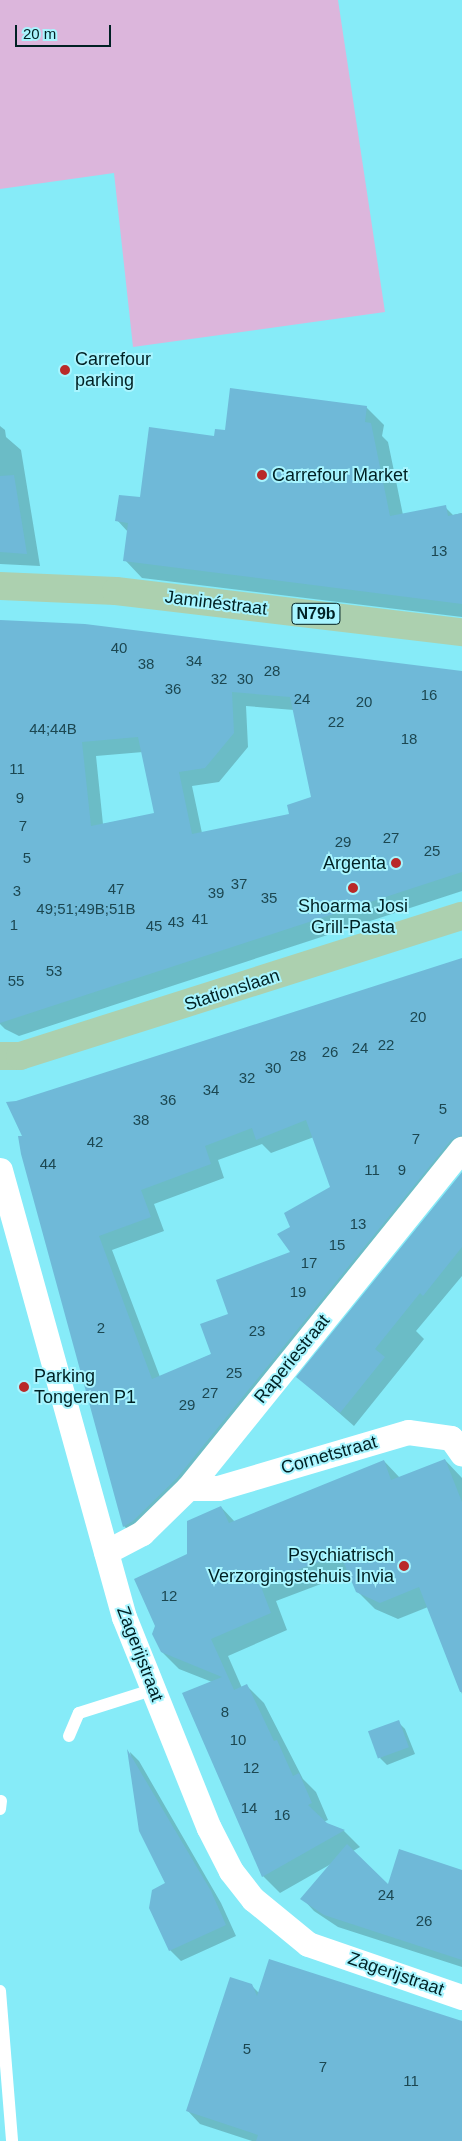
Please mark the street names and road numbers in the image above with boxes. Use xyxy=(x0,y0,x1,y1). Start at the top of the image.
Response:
street label: Jaminéstraat xyxy=(164,586,268,620)
road number: N79b xyxy=(291,600,341,628)
street label: Stationslaan xyxy=(182,964,282,1016)
street label: Raperiestraat xyxy=(250,1310,334,1408)
street label: Cornetstraat xyxy=(278,1431,380,1479)
street label: Zagerijstraat xyxy=(112,1603,168,1705)
street label: Zagerijstraat xyxy=(345,1948,447,2000)

